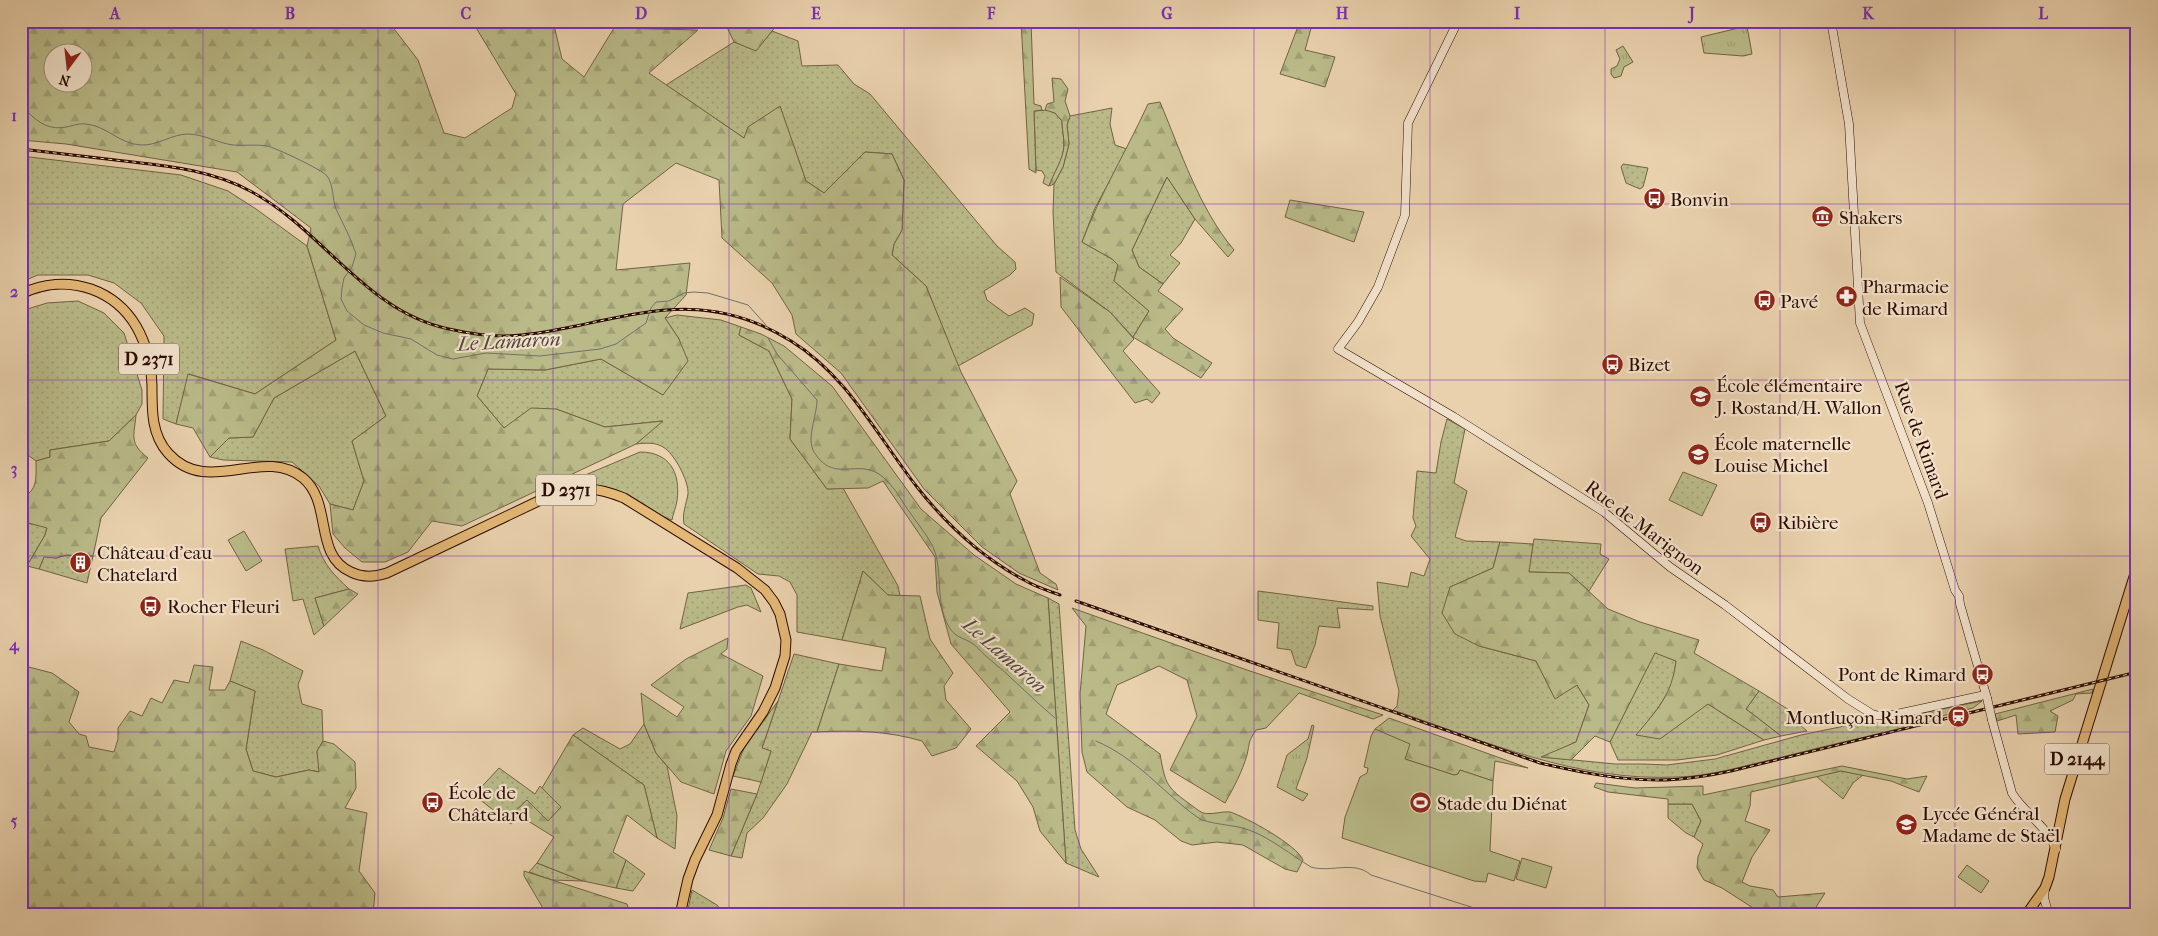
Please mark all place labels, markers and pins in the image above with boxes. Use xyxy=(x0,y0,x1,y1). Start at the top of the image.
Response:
bus stop icon: Bonvin xyxy=(1642,187,1666,211)
place label: Bonvin xyxy=(1670,189,1729,211)
museum icon: Shakers xyxy=(1811,205,1835,229)
place label: Shakers xyxy=(1839,207,1902,229)
place label: Pharmacie de Rimard xyxy=(1862,276,1949,320)
pharmacy icon: Pharmacie de Rimard xyxy=(1834,285,1858,309)
bus stop icon: Pavé xyxy=(1752,289,1776,313)
place label: Pavé xyxy=(1780,291,1818,313)
bus stop icon: Bizet xyxy=(1600,352,1624,376)
place label: Bizet xyxy=(1628,354,1671,376)
place label: École élémentaire J. Rostand/H. Wallon xyxy=(1714,375,1882,419)
school or university icon: École élémentaire J. Rostand/H. Wallon xyxy=(1688,384,1712,408)
place label: École maternelle Louise Michel xyxy=(1714,433,1851,477)
school or university icon: École maternelle Louise Michel xyxy=(1686,442,1710,466)
bus stop icon: Ribière xyxy=(1749,510,1773,534)
place label: Ribière xyxy=(1777,512,1838,534)
place label: Château d'eau Chatelard xyxy=(97,542,212,586)
building icon: Château d'eau Chatelard xyxy=(69,551,93,575)
bus stop icon: Rocher Fleuri xyxy=(139,594,163,618)
place label: Rocher Fleuri xyxy=(167,596,280,618)
bus stop icon: Pont de Rimard xyxy=(1970,662,1994,686)
place label: Pont de Rimard xyxy=(1838,664,1967,686)
station icon: Montluçon-Rimard xyxy=(1946,705,1970,729)
place label: Montluçon-Rimard xyxy=(1786,707,1943,729)
place label: École de Châtelard xyxy=(448,782,529,826)
bus stop icon: École de Châtelard xyxy=(420,791,444,815)
sports icon: Stade du Diénat xyxy=(1409,791,1433,815)
place label: Stade du Diénat xyxy=(1437,793,1568,815)
place label: Lycée Général Madame de Staël xyxy=(1922,803,2060,847)
school or university icon: Lycée Général Madame de Staël xyxy=(1894,812,1918,836)

